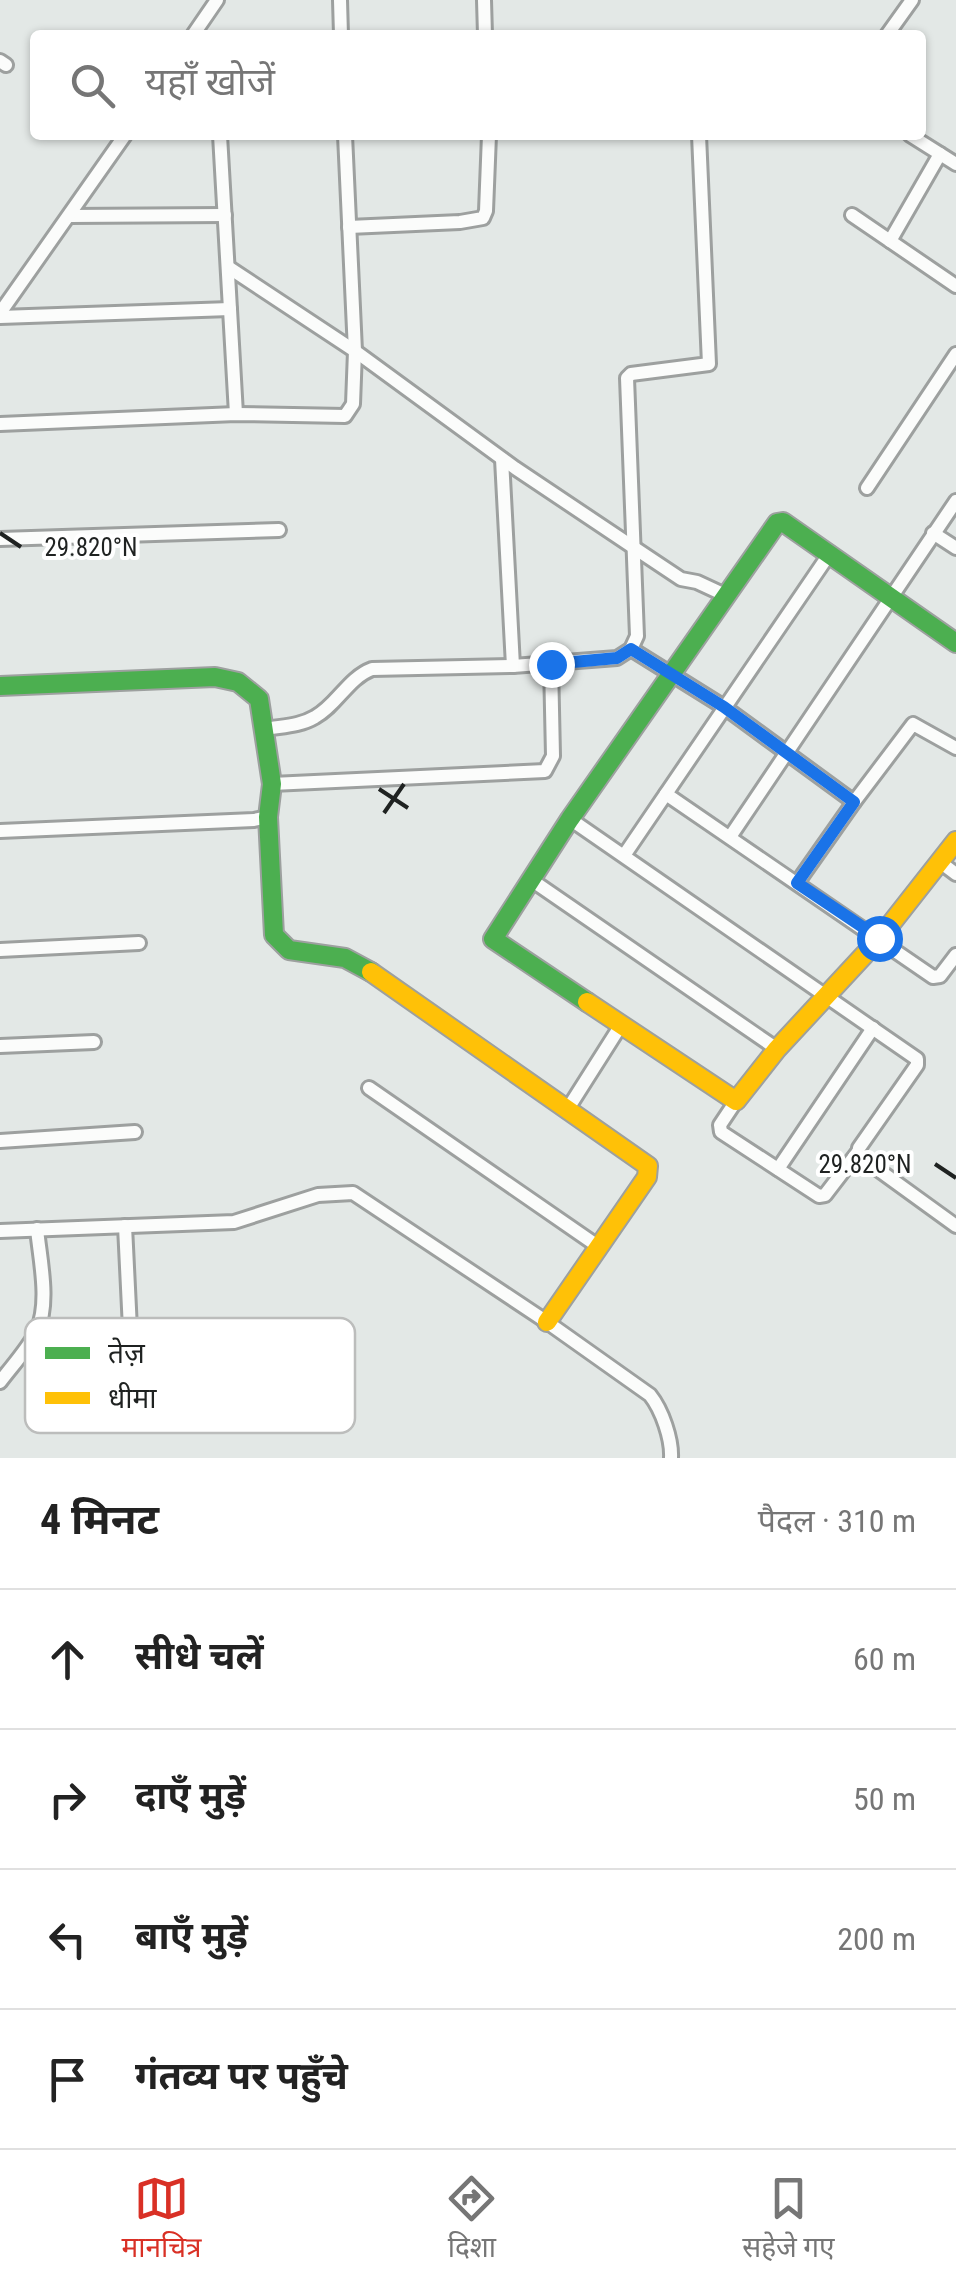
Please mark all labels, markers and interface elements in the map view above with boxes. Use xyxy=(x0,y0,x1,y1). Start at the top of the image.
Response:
search box xyxy=(30,30,926,140)
icon: search xyxy=(65,58,120,113)
text: यहाँ खोजें xyxy=(145,60,275,104)
text: 29.820°N xyxy=(44,533,138,562)
route end xyxy=(529,642,575,688)
route start xyxy=(857,916,903,962)
text: 29.820°N xyxy=(818,1150,912,1179)
legend xyxy=(25,1318,355,1433)
text: तेज़ xyxy=(108,1337,146,1370)
text: धीमा xyxy=(108,1382,157,1415)
text: 4 मिनट xyxy=(40,1495,159,1544)
text: पैदल · 310 m xyxy=(758,1502,916,1540)
icon: ahead xyxy=(40,1632,95,1687)
text: सीधे चलें xyxy=(135,1634,264,1678)
text: 60 m xyxy=(853,1640,916,1678)
icon: right xyxy=(40,1772,95,1827)
text: दाएँ मुड़ें xyxy=(135,1774,246,1818)
text: 50 m xyxy=(853,1780,916,1818)
icon: left xyxy=(40,1912,95,1967)
text: बाएँ मुड़ें xyxy=(135,1914,248,1958)
text: 200 m xyxy=(837,1920,916,1958)
icon: arrive xyxy=(40,2052,95,2107)
text: गंतव्य पर पहुँचे xyxy=(135,2054,348,2098)
tab: मानचित्र xyxy=(121,2171,201,2268)
tab: दिशा xyxy=(444,2171,499,2268)
tab: सहेजे गए xyxy=(742,2171,835,2268)

